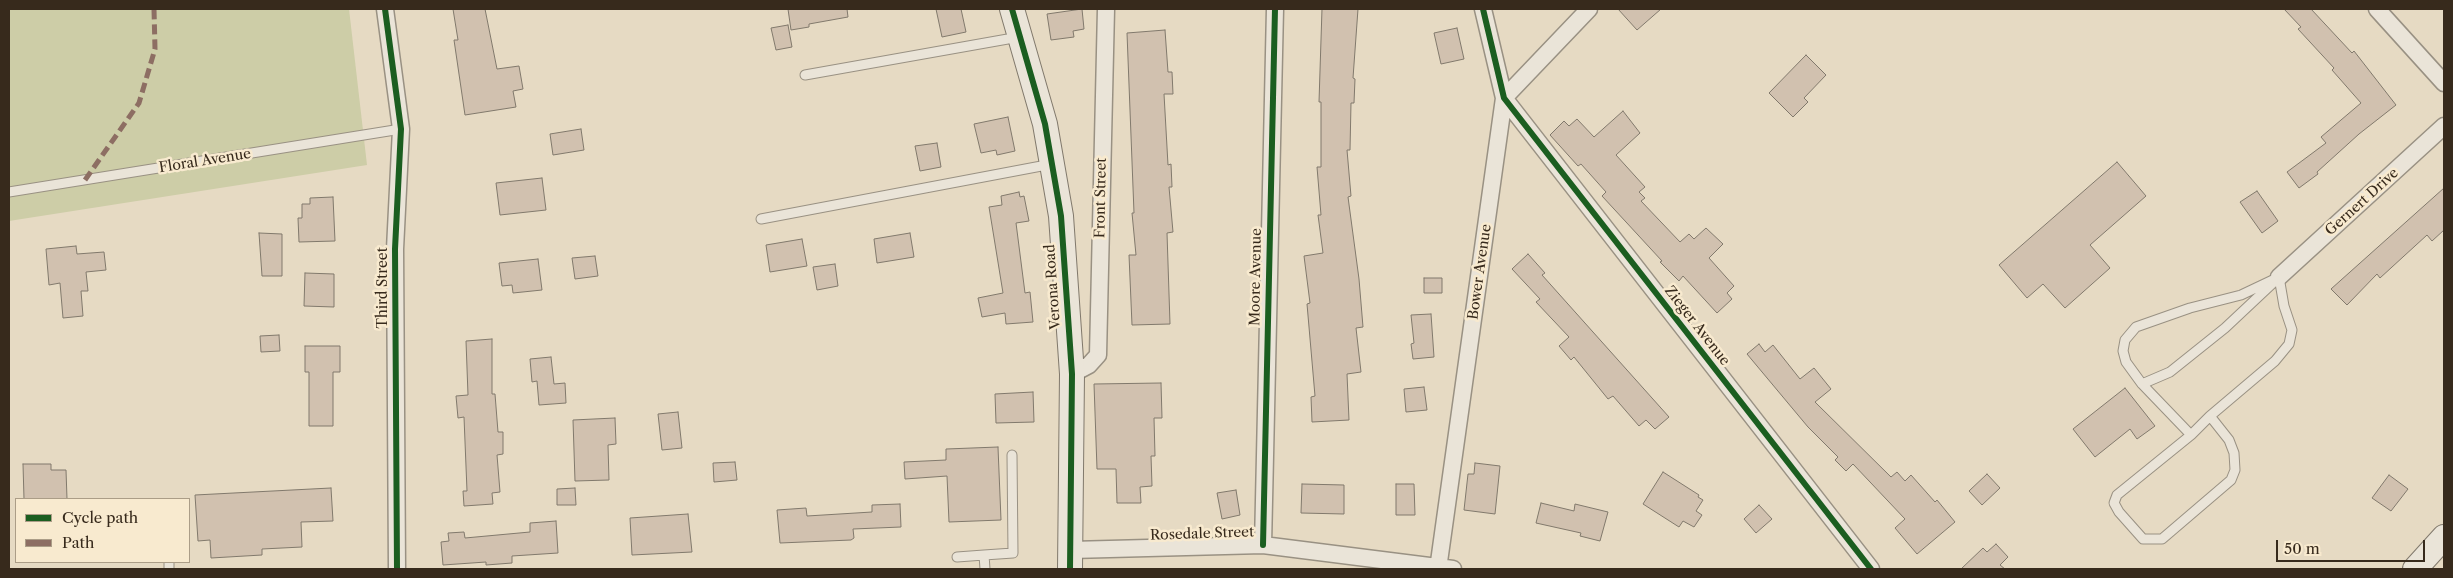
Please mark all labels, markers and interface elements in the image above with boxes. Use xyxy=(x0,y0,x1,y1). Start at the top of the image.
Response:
street label: Floral Avenue xyxy=(158,145,252,177)
street label: Front Street xyxy=(1092,158,1110,238)
street label: Gernert Drive xyxy=(2322,165,2402,239)
street label: Bower Avenue xyxy=(1465,223,1495,321)
street label: Moore Avenue xyxy=(1247,228,1265,326)
street label: Verona Road xyxy=(1042,244,1064,330)
street label: Third Street xyxy=(375,247,391,329)
street label: Zieger Avenue xyxy=(1661,283,1733,369)
legend xyxy=(15,498,190,563)
text: Cycle path xyxy=(62,508,138,527)
street label: Rosedale Street xyxy=(1150,524,1254,544)
scale bar xyxy=(2278,530,2427,562)
text: Path xyxy=(62,533,94,552)
text: 50 m xyxy=(2284,539,2320,558)

